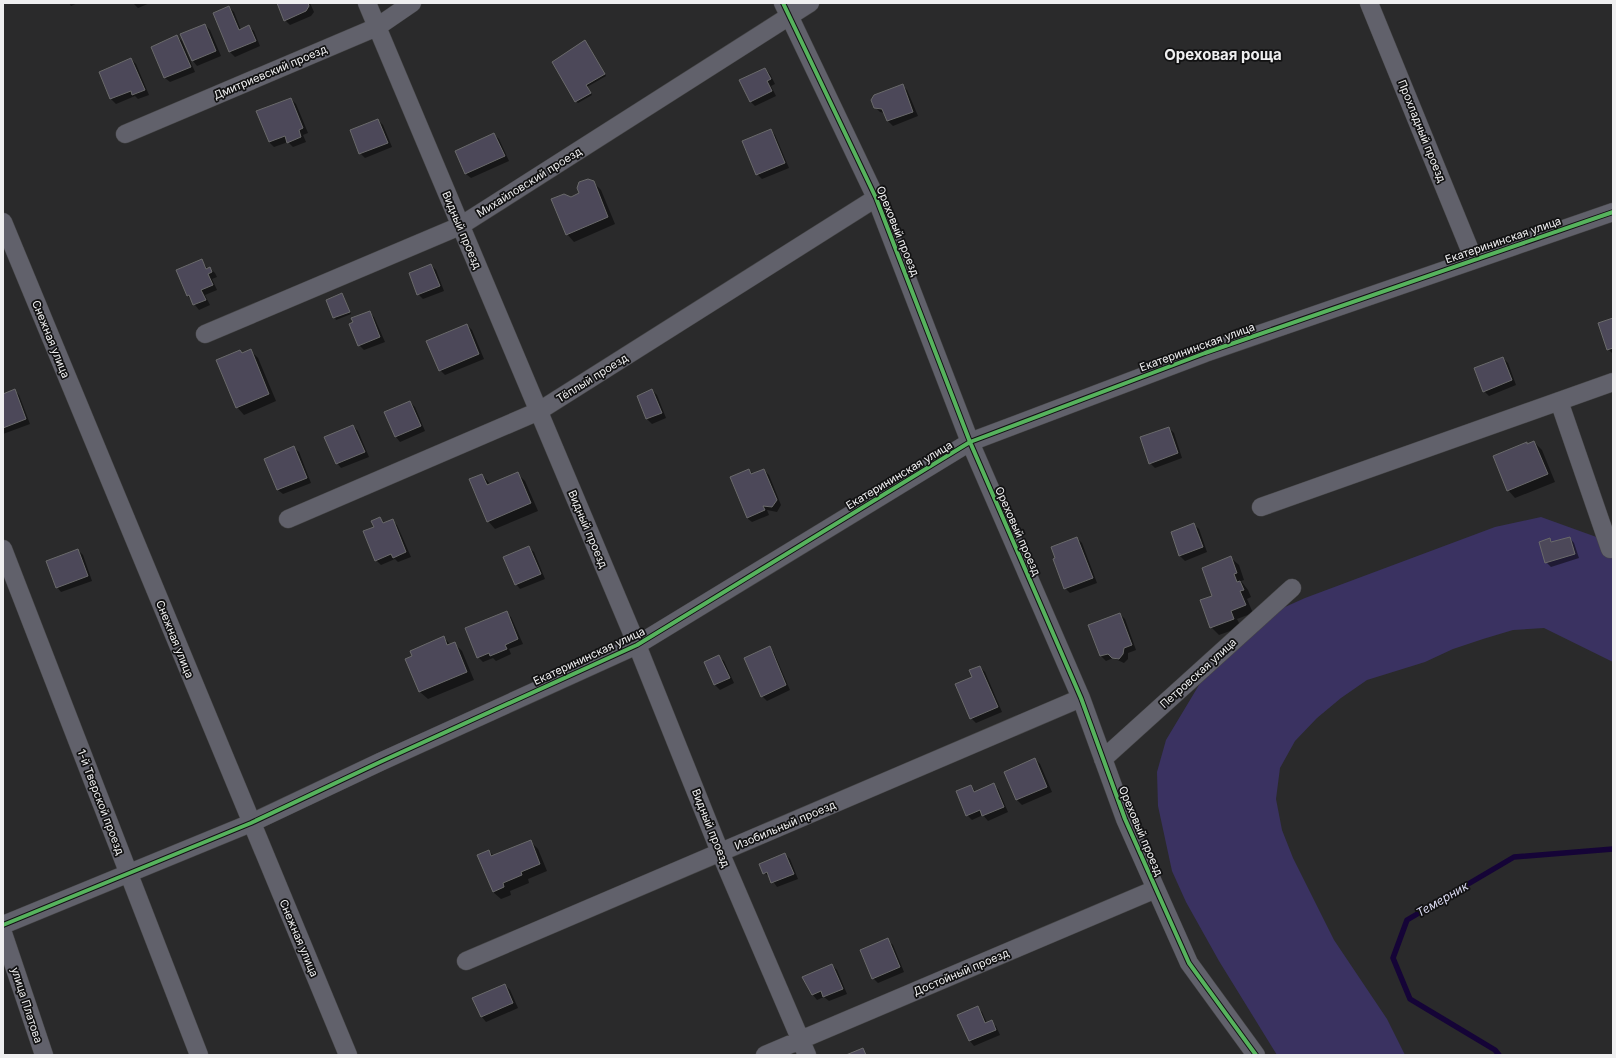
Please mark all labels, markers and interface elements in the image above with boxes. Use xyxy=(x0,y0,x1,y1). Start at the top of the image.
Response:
street label: Дмитриевский проезд xyxy=(211,42,329,102)
district label: Ореховая роща xyxy=(1164,45,1282,64)
street label: Прохладный проезд xyxy=(1395,78,1449,184)
street label: Михайловский проезд xyxy=(474,144,584,220)
street label: Ореховый проезд xyxy=(874,184,923,278)
street label: Видный проезд xyxy=(439,189,485,271)
street label: Екатерининская улица xyxy=(1443,214,1563,266)
street label: Снежная улица xyxy=(29,298,73,380)
street label: Екатерининская улица xyxy=(1137,320,1257,374)
street label: Тёплый проезд xyxy=(554,350,630,406)
street label: Екатерининская улица xyxy=(843,438,955,512)
street label: Ореховый проезд xyxy=(992,484,1044,578)
street label: Видный проезд xyxy=(565,488,611,570)
street label: Снежная улица xyxy=(153,598,197,680)
street label: Екатерининская улица xyxy=(531,624,647,688)
street label: Петровская улица xyxy=(1157,635,1239,711)
street label: 1-й Тверской проезд xyxy=(74,747,128,857)
street label: Ореховый проезд xyxy=(1116,784,1166,878)
street label: Видный проезд xyxy=(689,787,733,869)
street label: Изобильный проезд xyxy=(732,797,838,853)
water label: Темерник xyxy=(1413,878,1471,920)
street label: Снежная улица xyxy=(276,897,322,979)
street label: Достойный проезд xyxy=(911,945,1011,999)
street label: улица Платова xyxy=(8,965,46,1045)

